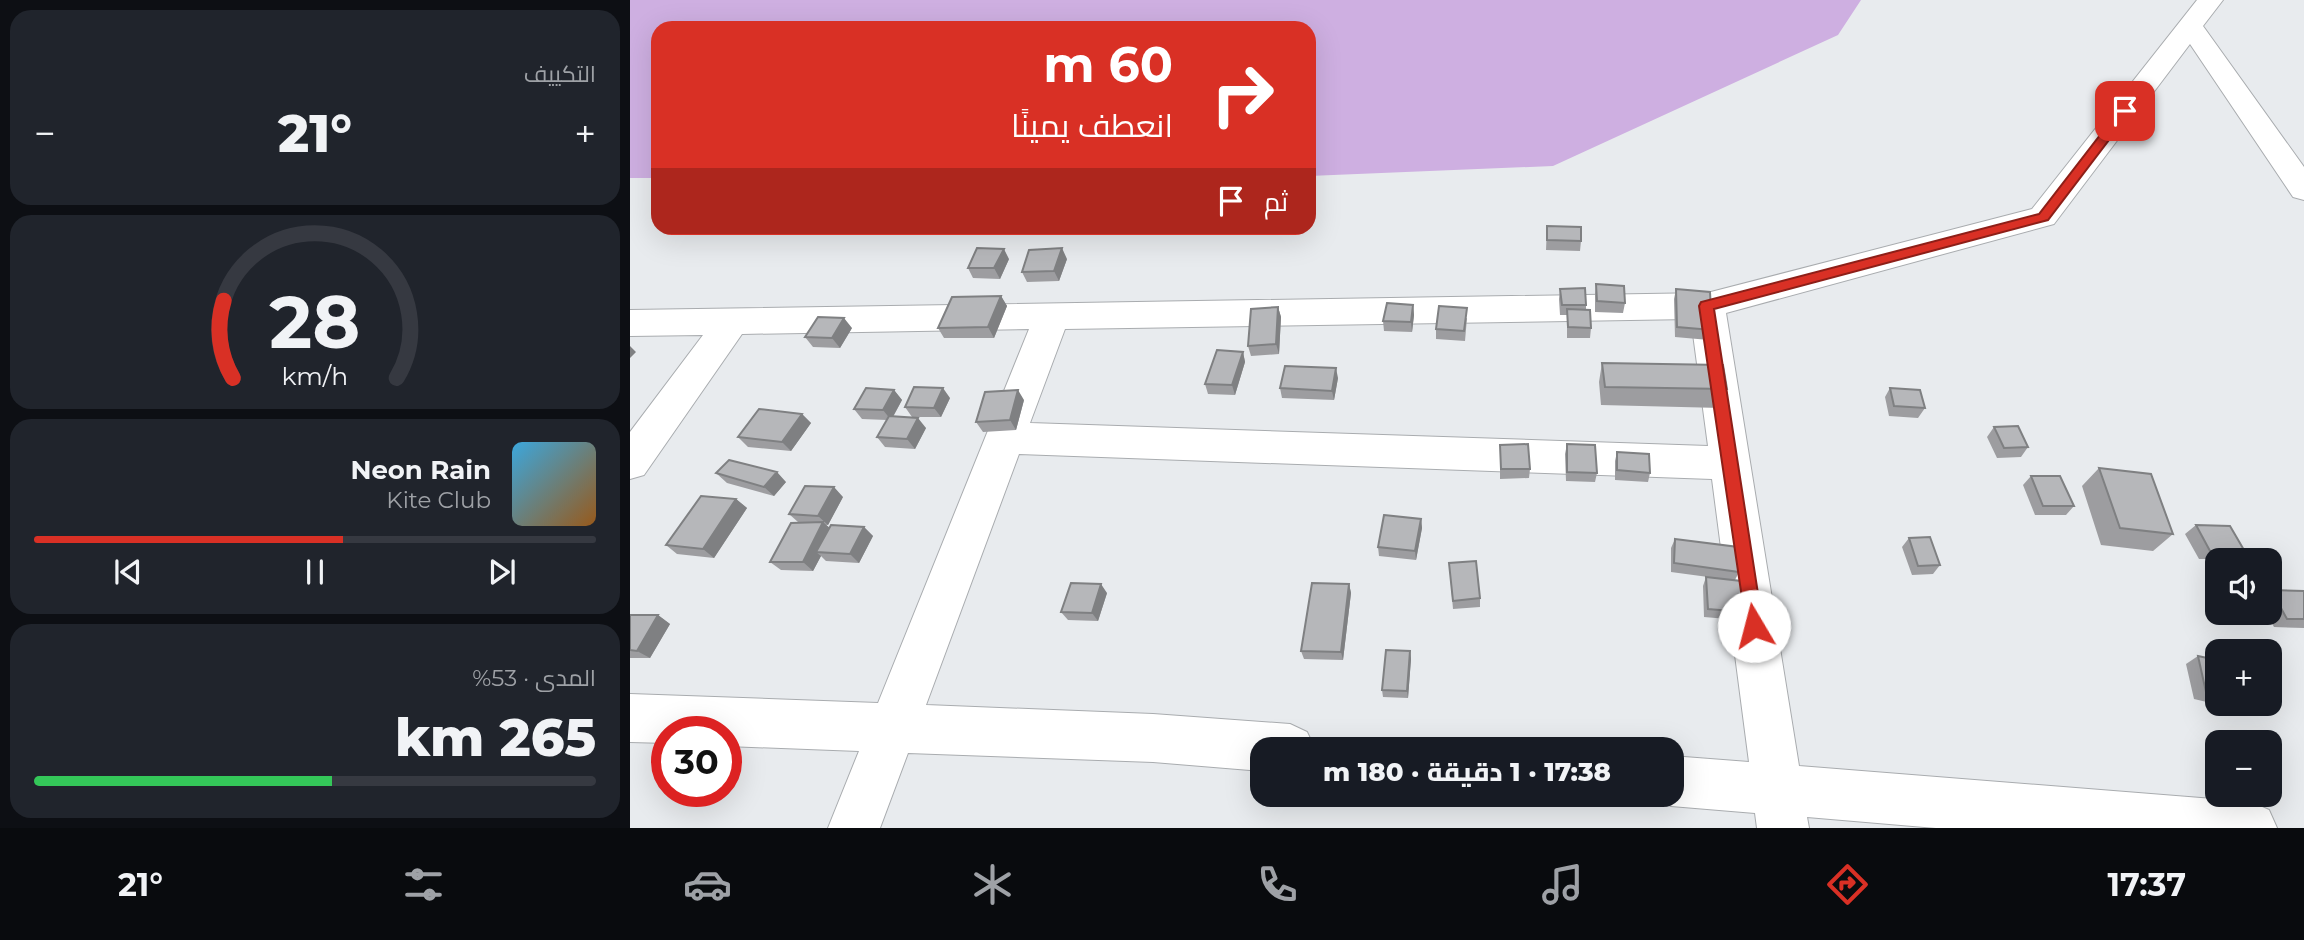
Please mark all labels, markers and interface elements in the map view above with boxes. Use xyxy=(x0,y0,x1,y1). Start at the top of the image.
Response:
text: 60 m xyxy=(1043,35,1173,94)
icon: right xyxy=(1197,49,1288,140)
text: التكييف xyxy=(524,60,596,88)
pin xyxy=(2095,81,2155,141)
icon: arrive xyxy=(2106,92,2144,130)
text: 21° xyxy=(278,102,352,165)
text: انعطف يمينًا xyxy=(1011,106,1173,145)
text: − xyxy=(34,110,56,157)
text: + xyxy=(574,110,596,157)
icon: arrive xyxy=(1212,182,1250,220)
text: ثم xyxy=(1264,186,1288,218)
text: 28 xyxy=(270,278,361,366)
text: km/h xyxy=(282,361,348,391)
text: Neon Rain xyxy=(350,454,491,486)
text: Kite Club xyxy=(386,486,491,514)
map controls xyxy=(2205,548,2282,807)
button: sound xyxy=(2205,548,2282,625)
icon: previous xyxy=(109,553,147,591)
icon: pause xyxy=(296,553,334,591)
icon: next xyxy=(483,553,521,591)
position arrow xyxy=(1717,589,1791,663)
button: + xyxy=(2205,639,2282,716)
text: المدى · 53% xyxy=(472,664,596,692)
text: 265 km xyxy=(395,706,596,769)
speed limit sign: 30 xyxy=(651,716,742,807)
button: − xyxy=(2205,730,2282,807)
text: 17:38 · 1 دقيقة · 180 m xyxy=(1323,756,1611,788)
icon: filters xyxy=(399,860,448,909)
icon: car xyxy=(683,860,732,909)
icon: climate xyxy=(968,860,1017,909)
icon: phone xyxy=(1253,860,1302,909)
icon: music xyxy=(1538,860,1587,909)
icon: directions xyxy=(1823,860,1872,909)
text: 21° xyxy=(118,865,163,904)
text: 17:37 xyxy=(2107,865,2186,904)

